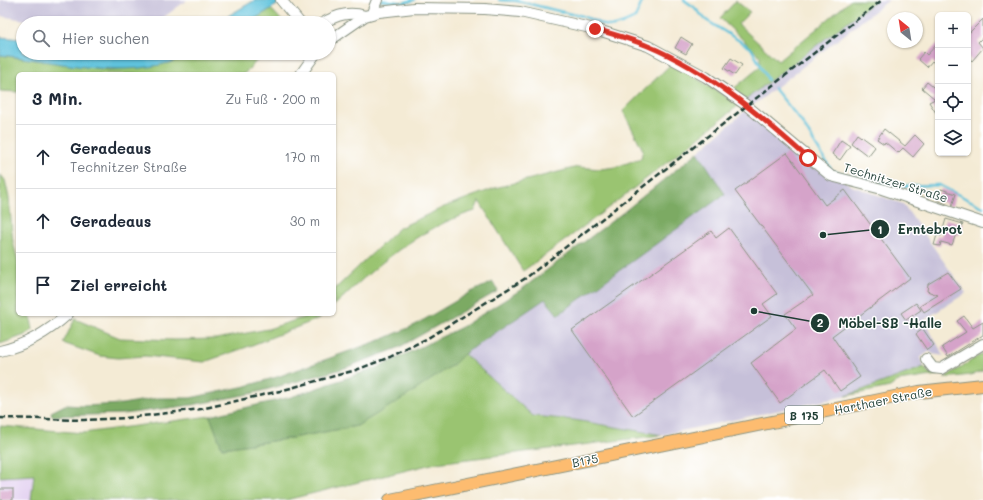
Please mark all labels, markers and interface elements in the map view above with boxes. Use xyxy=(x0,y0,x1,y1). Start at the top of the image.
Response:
north arrow xyxy=(887,12,923,48)
map controls xyxy=(935,12,971,156)
button: + xyxy=(935,12,971,48)
search box xyxy=(16,16,336,60)
route end xyxy=(586,20,604,38)
icon: search xyxy=(30,27,52,49)
text: Hier suchen xyxy=(62,28,149,48)
button: − xyxy=(935,48,971,84)
button: locate xyxy=(935,84,971,120)
text: 3 Min. xyxy=(32,87,83,109)
text: Zu Fuß · 200 m xyxy=(226,90,320,107)
button: layers xyxy=(935,120,971,156)
text: Geradeaus xyxy=(70,138,151,158)
icon: ahead xyxy=(32,146,54,168)
text: 170 m xyxy=(284,148,320,165)
route start xyxy=(799,149,817,167)
text: Technitzer Straße xyxy=(70,158,187,175)
street label: Technitzer Straße xyxy=(842,159,950,205)
icon: ahead xyxy=(32,210,54,232)
text: Geradeaus xyxy=(70,211,151,231)
text: 30 m xyxy=(290,212,320,229)
callout: Erntebrot xyxy=(870,217,971,242)
text: Erntebrot xyxy=(898,220,963,237)
text: 1 xyxy=(877,221,883,237)
icon: arrive xyxy=(32,274,54,296)
text: Ziel erreicht xyxy=(70,275,167,295)
callout: Möbel-SB -Halle xyxy=(810,311,950,336)
text: 2 xyxy=(817,314,824,330)
text: Möbel-SB -Halle xyxy=(838,314,942,331)
street label: Harthaer Straße xyxy=(833,383,933,417)
road number: B 175 xyxy=(785,406,823,424)
street label: B175 xyxy=(570,450,600,470)

